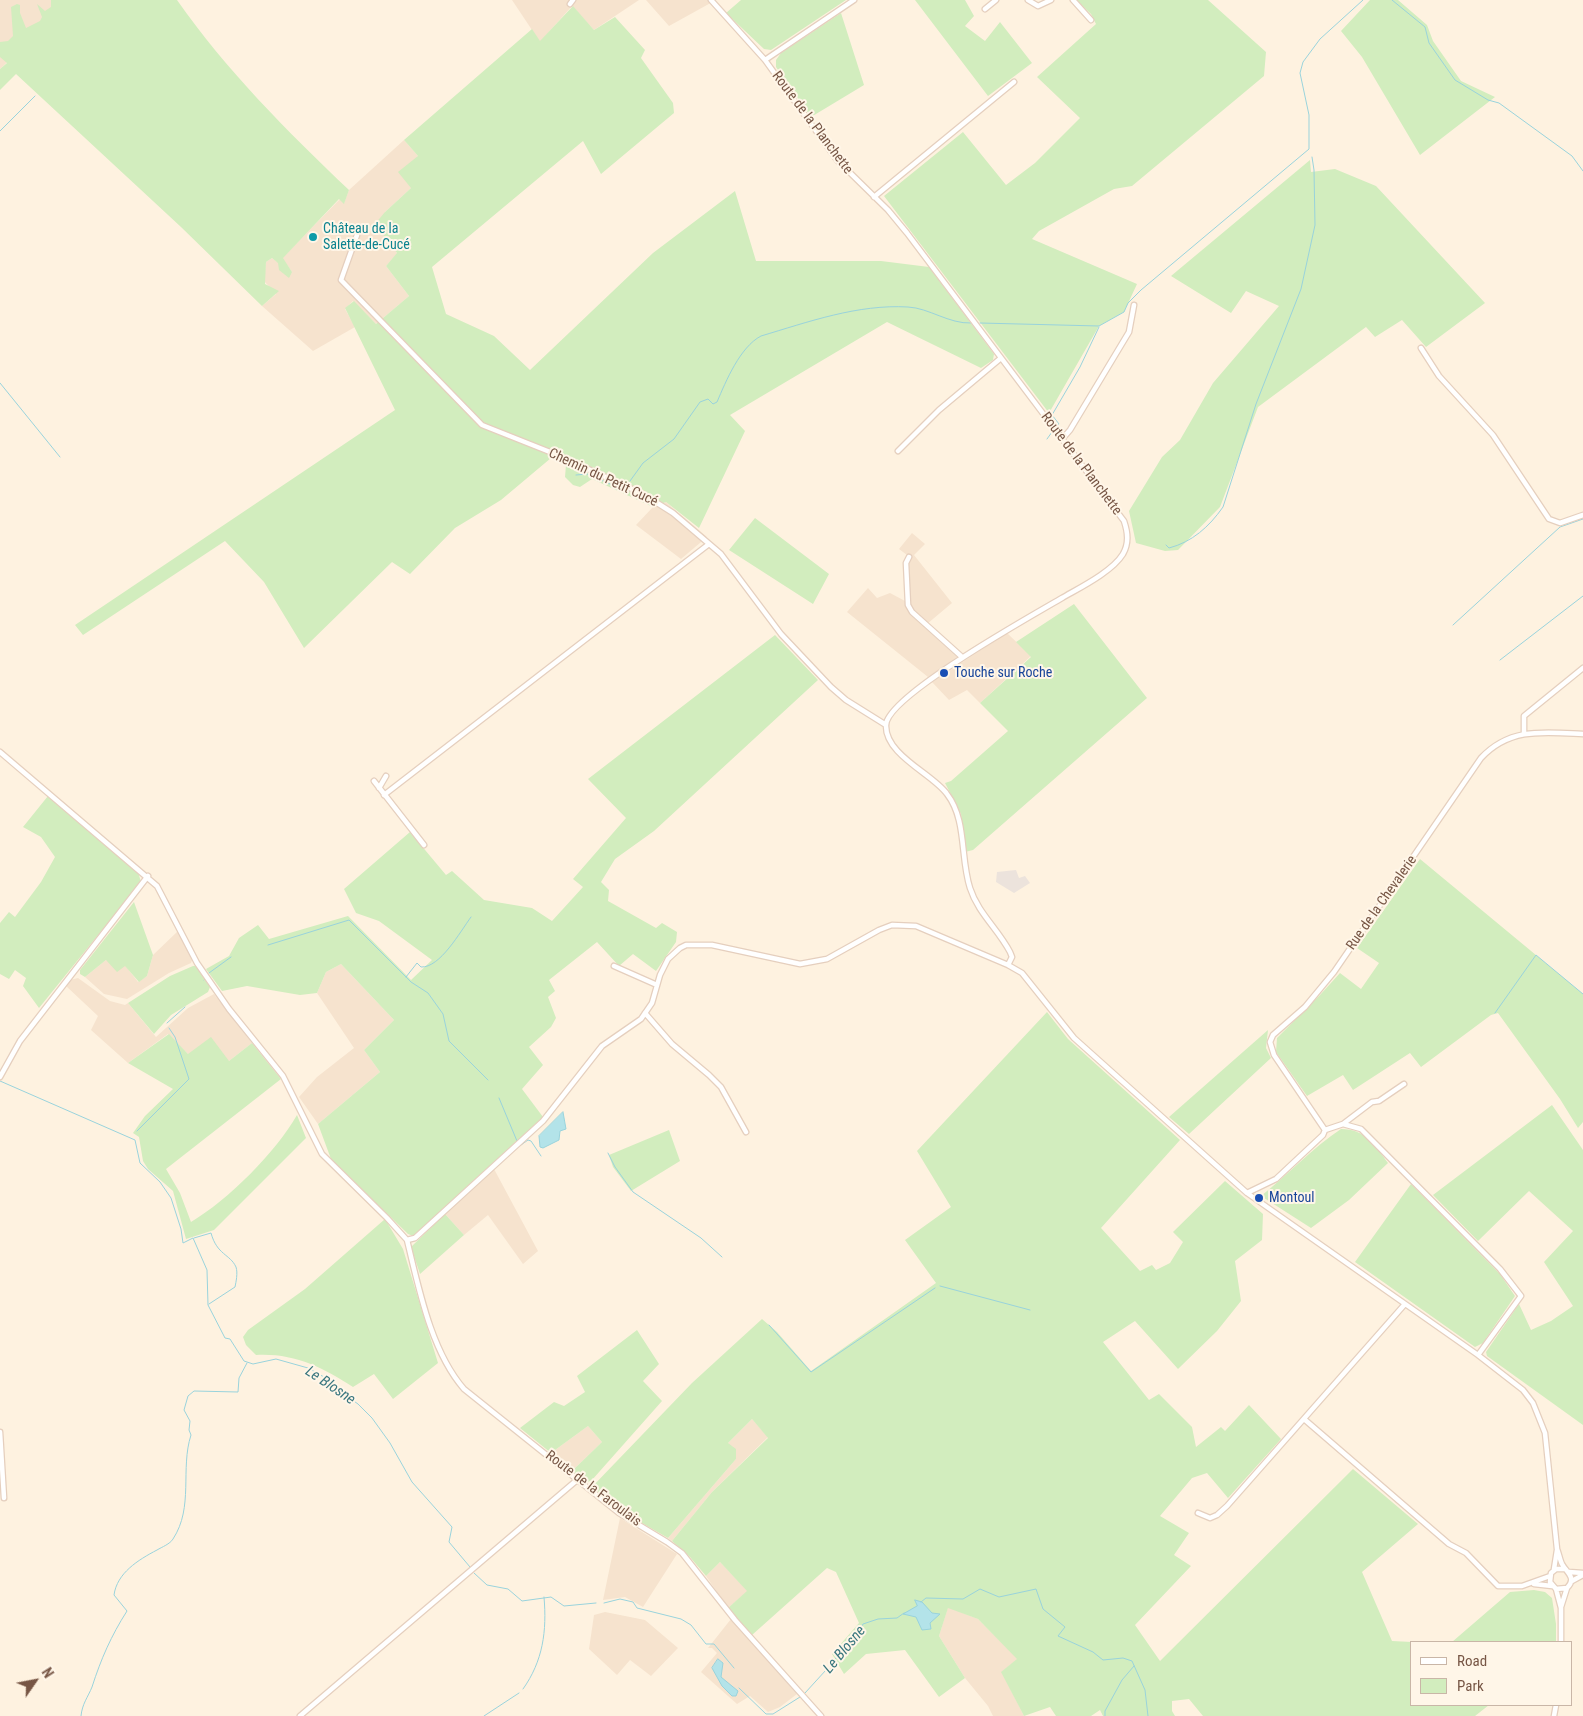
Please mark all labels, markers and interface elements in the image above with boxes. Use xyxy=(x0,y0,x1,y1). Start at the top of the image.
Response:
street label: Route de la Planchette xyxy=(768,68,856,178)
place label: Château de la Salette-de-Cucé xyxy=(323,221,410,253)
marker: Château de la Salette-de-Cucé xyxy=(307,231,319,243)
street label: Route de la Planchette xyxy=(1037,409,1125,519)
street label: Chemin du Petit Cucé xyxy=(546,445,660,511)
place label: Touche sur Roche xyxy=(954,665,1052,681)
marker: Touche sur Roche xyxy=(938,667,950,679)
street label: Rue de la Chevalerie xyxy=(1343,853,1421,953)
place label: Montoul xyxy=(1269,1190,1314,1206)
marker: Montoul xyxy=(1253,1192,1265,1204)
water label: Le Blosne xyxy=(302,1363,358,1409)
street label: Route de la Faroulais xyxy=(542,1447,644,1531)
water label: Le Blosne xyxy=(820,1623,870,1677)
legend xyxy=(1410,1641,1573,1706)
text: Road xyxy=(1457,1652,1487,1670)
north arrow xyxy=(10,1656,60,1706)
text: N xyxy=(39,1665,57,1681)
text: Park xyxy=(1457,1677,1484,1695)

